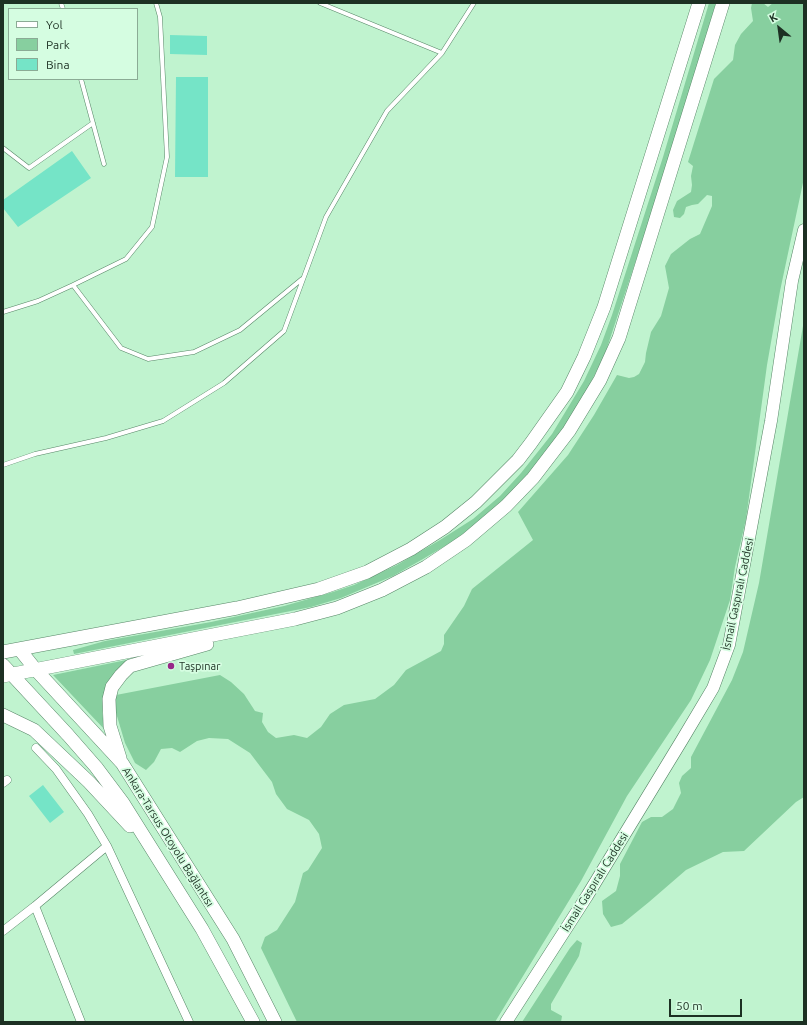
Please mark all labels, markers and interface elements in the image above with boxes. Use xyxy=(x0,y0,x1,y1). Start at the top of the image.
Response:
legend xyxy=(8,8,138,80)
north arrow xyxy=(759,8,799,48)
text: K xyxy=(767,10,779,25)
text: Yol xyxy=(46,18,63,31)
text: Park xyxy=(46,38,70,51)
text: Bina xyxy=(46,58,70,71)
street label: İsmail Gaspıralı Caddesi xyxy=(720,537,756,651)
place label: Taşpınar xyxy=(179,659,220,673)
marker: Taşpınar xyxy=(166,661,176,671)
street label: Ankara-Tarsus Otoyolu Bağlantısı xyxy=(120,765,216,909)
street label: İsmail Gaspıralı Caddesi xyxy=(559,830,631,934)
scale bar xyxy=(671,991,744,1017)
text: 50 m xyxy=(676,999,703,1012)

